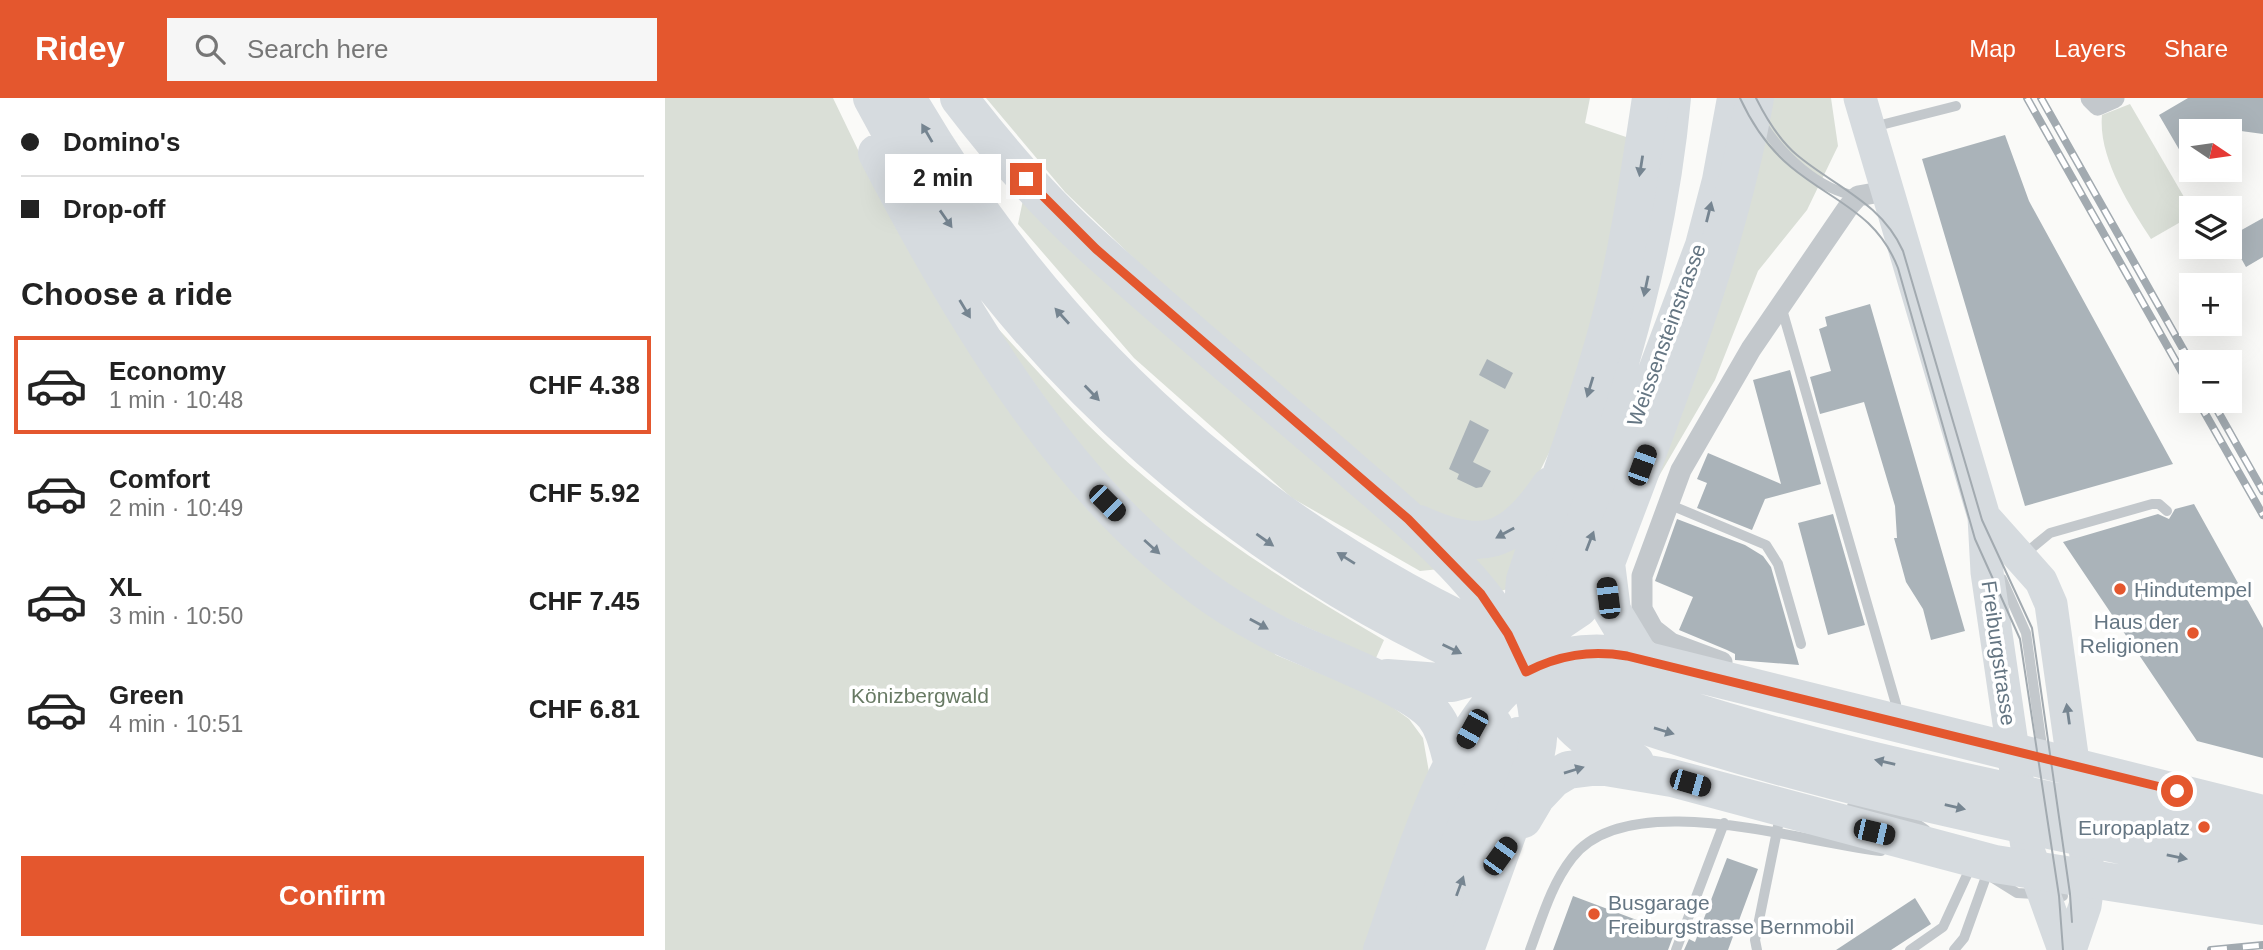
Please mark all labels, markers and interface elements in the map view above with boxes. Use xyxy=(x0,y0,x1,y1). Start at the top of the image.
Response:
search box xyxy=(167,18,657,81)
text: Ridey xyxy=(35,30,125,67)
icon: search xyxy=(191,30,229,68)
text: Search here xyxy=(247,34,389,64)
text: Map xyxy=(1969,35,2016,62)
text: Layers xyxy=(2054,35,2126,62)
text: Share xyxy=(2164,35,2228,62)
north arrow xyxy=(2179,119,2242,182)
map controls xyxy=(2179,119,2242,413)
one-way arrow xyxy=(922,123,934,143)
text: Domino's xyxy=(63,127,180,157)
callout: 2 min xyxy=(886,154,1001,204)
one-way arrow xyxy=(1635,155,1646,177)
route end xyxy=(1010,163,1042,195)
text: 2 min xyxy=(913,165,973,191)
text: Drop-off xyxy=(63,194,166,224)
button: layers xyxy=(2179,196,2242,259)
one-way arrow xyxy=(1704,201,1715,223)
one-way arrow xyxy=(939,210,953,228)
street label: Weissensteinstrasse xyxy=(1622,241,1710,429)
button: + xyxy=(2179,273,2242,336)
one-way arrow xyxy=(1640,275,1651,297)
text: Choose a ride xyxy=(21,276,233,312)
one-way arrow xyxy=(958,299,971,318)
one-way arrow xyxy=(1054,308,1070,325)
button: − xyxy=(2179,350,2242,413)
icon: car xyxy=(25,354,88,417)
text: Economy xyxy=(109,356,226,386)
text: CHF 4.38 xyxy=(529,370,640,400)
one-way arrow xyxy=(1584,377,1595,398)
one-way arrow xyxy=(1083,385,1100,402)
text: 1 min · 10:48 xyxy=(109,387,243,413)
car xyxy=(1625,442,1660,488)
icon: car xyxy=(25,462,88,525)
text: Comfort xyxy=(109,464,210,494)
text: CHF 5.92 xyxy=(529,478,640,508)
car xyxy=(1085,481,1130,525)
text: 2 min · 10:49 xyxy=(109,495,243,521)
one-way arrow xyxy=(1495,526,1515,538)
one-way arrow xyxy=(1584,530,1595,551)
one-way arrow xyxy=(1256,533,1274,547)
one-way arrow xyxy=(1143,539,1161,555)
one-way arrow xyxy=(1336,551,1356,564)
icon: car xyxy=(25,570,88,633)
text: XL xyxy=(109,572,142,602)
car xyxy=(1596,576,1621,620)
place label: Hindutempel xyxy=(2134,578,2252,601)
street label: Freiburgstrasse xyxy=(1977,579,2021,727)
marker: Hindutempel xyxy=(2112,581,2128,597)
text: CHF 7.45 xyxy=(529,586,640,616)
text: 3 min · 10:50 xyxy=(109,603,243,629)
place label: Haus der Religionen xyxy=(2080,610,2179,657)
one-way arrow xyxy=(1249,618,1269,630)
marker: Haus der Religionen xyxy=(2185,625,2201,641)
one-way arrow xyxy=(1442,643,1462,655)
icon: car xyxy=(25,678,88,741)
text: Green xyxy=(109,680,184,710)
park label: Könizbergwald xyxy=(851,684,989,707)
text: CHF 6.81 xyxy=(529,694,640,724)
one-way arrow xyxy=(2063,703,2074,725)
car xyxy=(1453,706,1492,752)
text: 4 min · 10:51 xyxy=(109,711,243,737)
one-way arrow xyxy=(1653,727,1674,737)
one-way arrow xyxy=(1874,756,1896,767)
one-way arrow xyxy=(1563,765,1584,775)
car xyxy=(1667,767,1714,799)
route start xyxy=(2161,775,2193,807)
one-way arrow xyxy=(1944,802,1966,813)
place label: Europaplatz xyxy=(2078,816,2190,839)
car xyxy=(1852,817,1897,847)
marker: Europaplatz xyxy=(2196,819,2212,835)
car xyxy=(1480,833,1521,879)
one-way arrow xyxy=(2166,851,2188,862)
button: Confirm xyxy=(21,856,644,936)
one-way arrow xyxy=(1455,876,1466,897)
place label: Busgarage Freiburgstrasse Bernmobil xyxy=(1608,891,1854,938)
marker: Busgarage Freiburgstrasse Bernmobil xyxy=(1586,906,1602,922)

